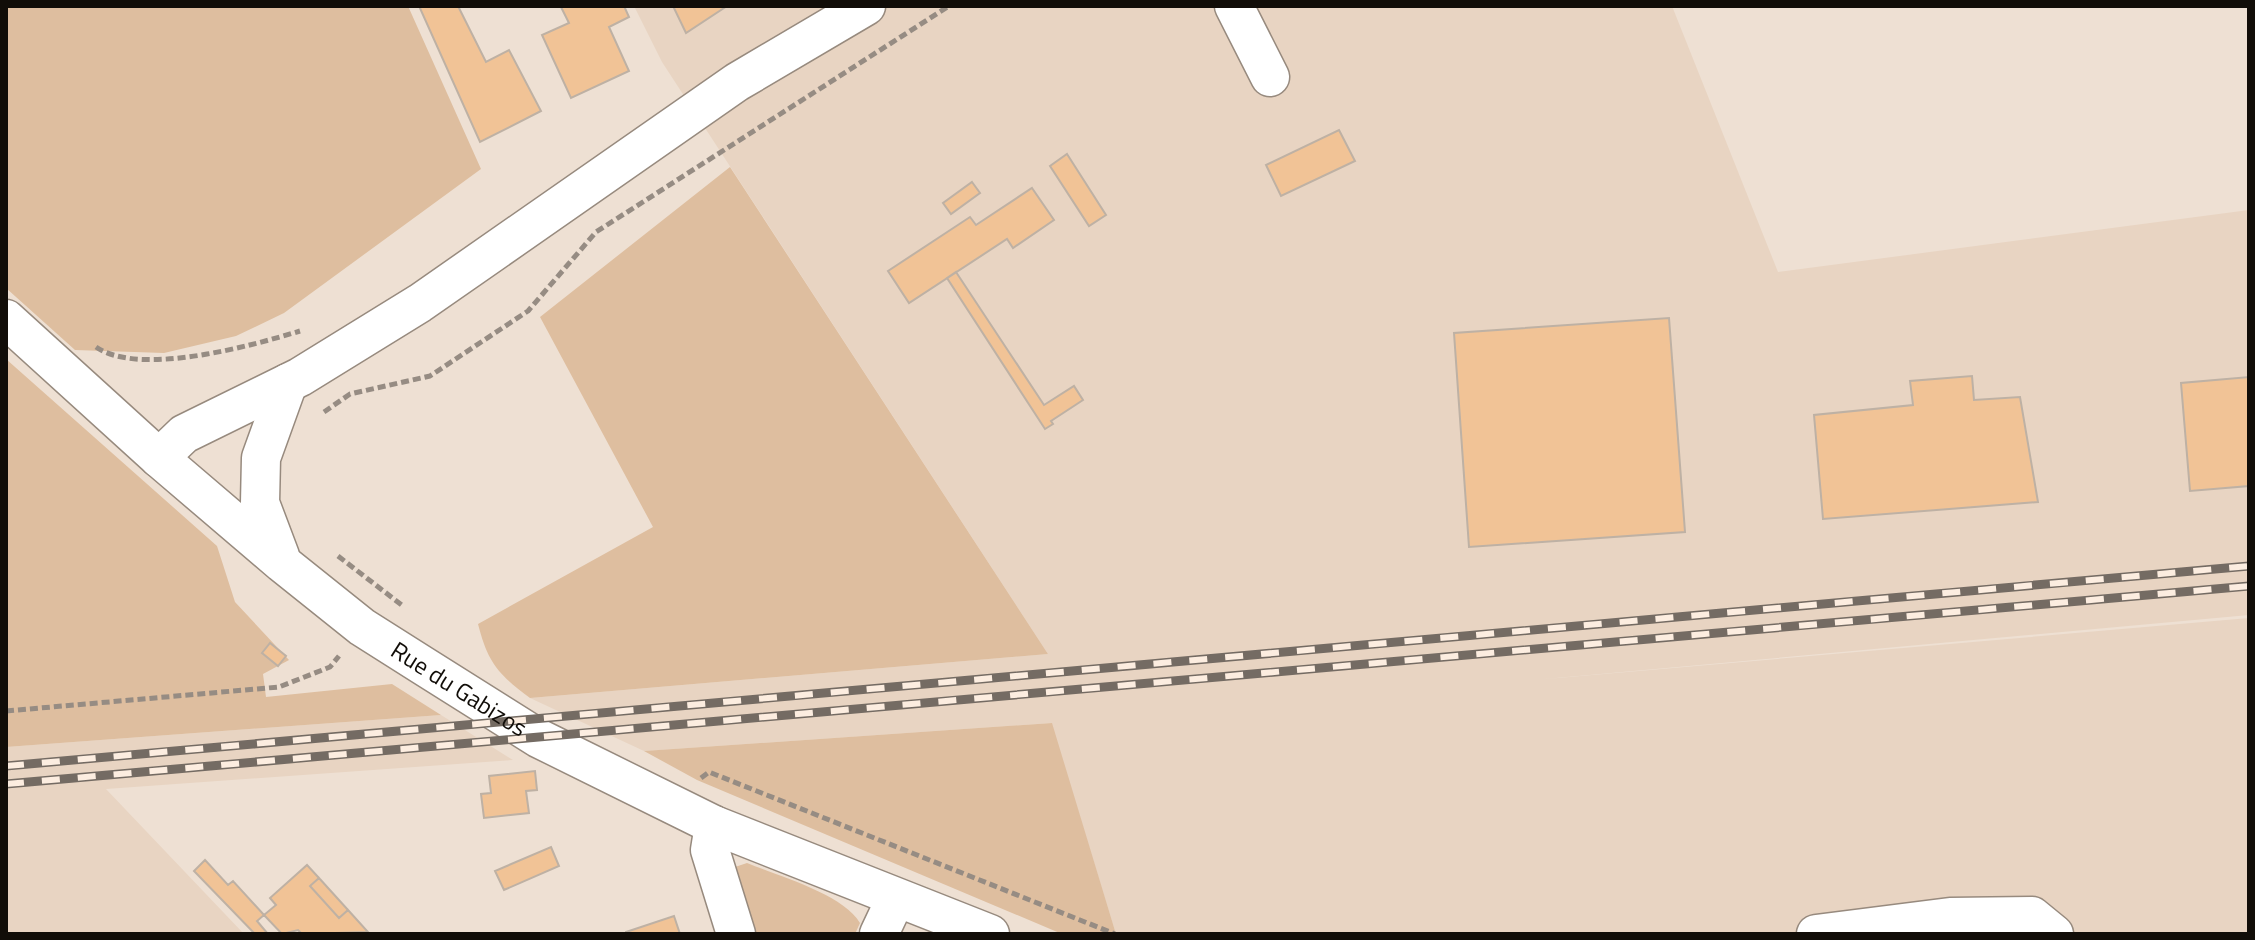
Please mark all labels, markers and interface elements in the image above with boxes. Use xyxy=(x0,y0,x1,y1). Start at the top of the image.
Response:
street label: Rue du Gabizos xyxy=(384,632,535,745)

